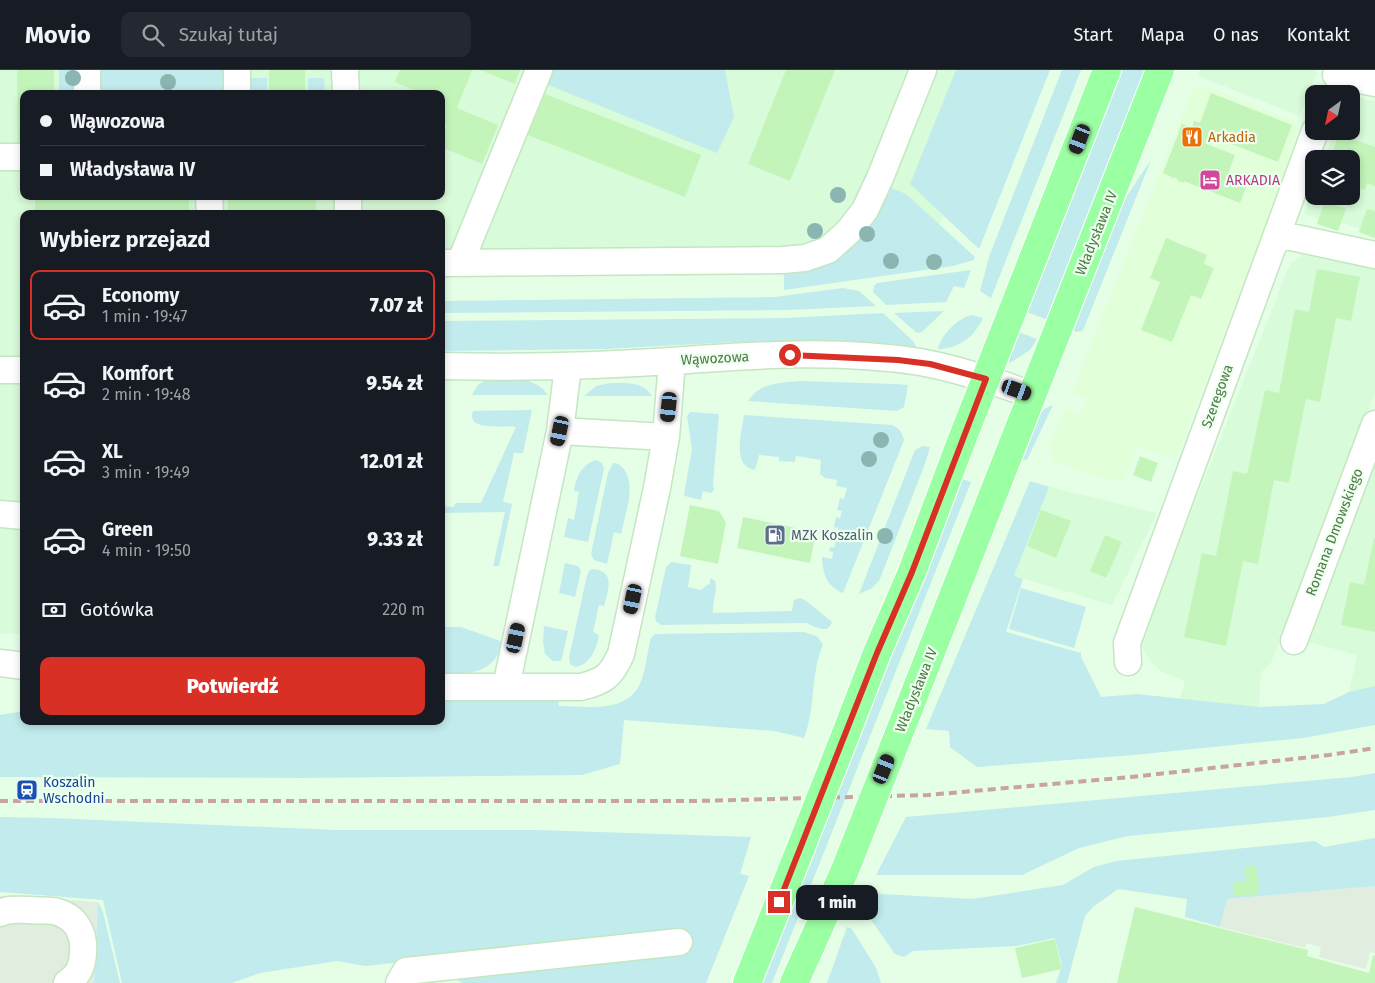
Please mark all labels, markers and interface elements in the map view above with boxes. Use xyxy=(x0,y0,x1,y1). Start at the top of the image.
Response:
search box xyxy=(121,12,471,57)
text: Movio xyxy=(25,21,91,49)
icon: search xyxy=(139,21,167,49)
text: Szukaj tutaj xyxy=(179,23,278,46)
text: Start xyxy=(1073,24,1113,46)
text: Mapa xyxy=(1141,24,1185,46)
text: O nas xyxy=(1213,24,1259,46)
text: Kontakt xyxy=(1287,24,1350,46)
north arrow xyxy=(1305,85,1360,140)
map controls xyxy=(1305,85,1360,205)
text: Wąwozowa xyxy=(70,110,165,133)
car xyxy=(1067,122,1092,156)
restaurant icon: Arkadia xyxy=(1180,125,1204,149)
place label: Arkadia xyxy=(1208,129,1256,146)
button: layers xyxy=(1305,150,1360,205)
text: Władysława IV xyxy=(70,158,195,181)
hotel icon: ARKADIA xyxy=(1198,168,1222,192)
place label: ARKADIA xyxy=(1226,172,1280,189)
street label: Władysława IV xyxy=(1072,188,1121,278)
text: Wybierz przejazd xyxy=(40,226,211,253)
icon: car xyxy=(42,283,87,328)
text: Economy xyxy=(102,284,179,307)
text: 7.07 zł xyxy=(370,294,423,317)
text: 1 min · 19:47 xyxy=(102,307,187,326)
route start xyxy=(779,344,801,366)
street label: Wąwozowa xyxy=(680,348,750,369)
icon: car xyxy=(42,361,87,406)
text: Komfort xyxy=(102,362,173,385)
street label: Szeregowa xyxy=(1198,362,1237,430)
text: 9.54 zł xyxy=(366,372,423,395)
car xyxy=(1000,378,1033,402)
text: 2 min · 19:48 xyxy=(102,385,191,404)
car xyxy=(659,391,678,423)
car xyxy=(549,415,570,447)
icon: car xyxy=(42,439,87,484)
text: XL xyxy=(102,440,123,463)
text: 12.01 zł xyxy=(360,450,423,473)
text: 3 min · 19:49 xyxy=(102,463,190,482)
street label: Romana Dmowskiego xyxy=(1302,466,1367,598)
icon: car xyxy=(42,517,87,562)
text: Green xyxy=(102,518,153,541)
fuel station icon: MZK Koszalin xyxy=(763,523,787,547)
place label: MZK Koszalin xyxy=(791,527,874,544)
text: 9.33 zł xyxy=(367,528,423,551)
text: 4 min · 19:50 xyxy=(102,541,191,560)
car xyxy=(622,583,643,615)
icon: cash xyxy=(40,596,68,624)
text: Gotówka xyxy=(80,598,154,621)
text: 220 m xyxy=(382,600,425,619)
car xyxy=(505,622,526,654)
street label: Władysława IV xyxy=(892,645,941,735)
button: Potwierdź xyxy=(40,657,425,715)
car xyxy=(871,752,896,786)
place label: Koszalin Wschodni xyxy=(43,774,105,807)
station icon: Koszalin Wschodni xyxy=(15,778,39,802)
callout: 1 min xyxy=(796,884,879,920)
route end xyxy=(768,891,790,913)
text: 1 min xyxy=(818,893,856,912)

